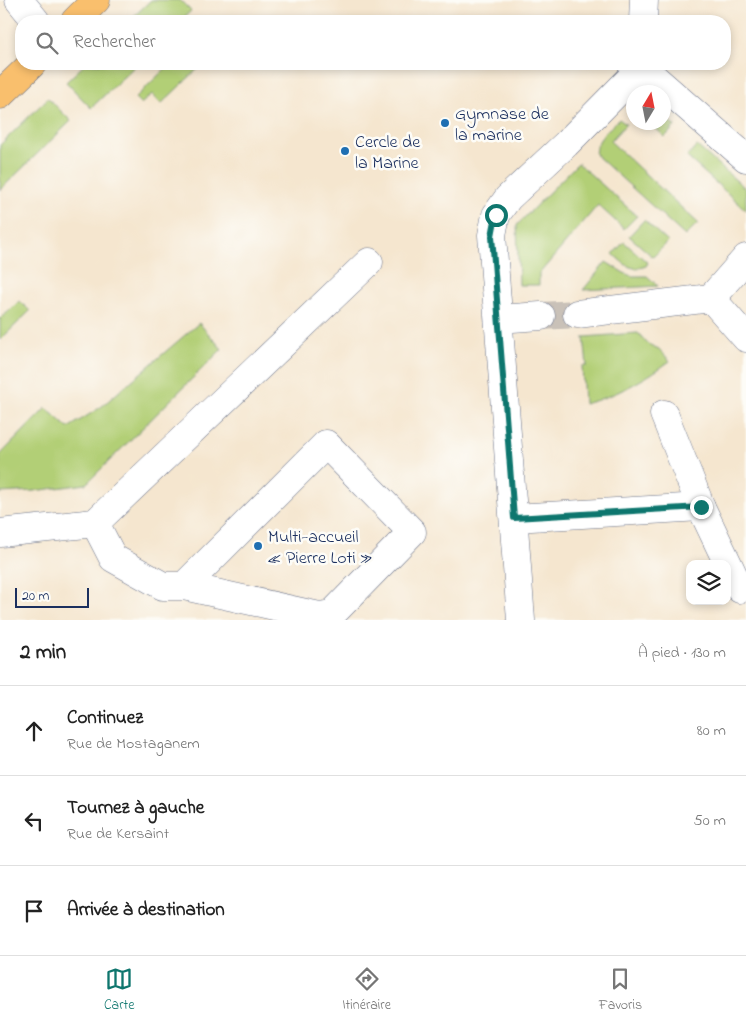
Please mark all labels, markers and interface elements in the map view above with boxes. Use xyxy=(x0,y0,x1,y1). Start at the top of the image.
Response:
search box xyxy=(15,15,731,70)
icon: search xyxy=(33,29,61,57)
text: Rechercher xyxy=(73,29,156,56)
north arrow xyxy=(626,85,671,130)
place label: Gymnase de la marine xyxy=(455,102,550,149)
marker: Gymnase de la marine xyxy=(439,117,451,129)
place label: Cercle de la Marine xyxy=(355,130,421,177)
marker: Cercle de la Marine xyxy=(339,145,351,157)
route start xyxy=(485,204,508,227)
route end xyxy=(690,496,713,519)
place label: Multi-accueil « Pierre Loti » xyxy=(268,525,372,572)
marker: Multi-accueil « Pierre Loti » xyxy=(252,540,264,552)
map controls xyxy=(686,560,731,605)
button: layers xyxy=(686,560,731,605)
scale bar xyxy=(15,585,89,608)
text: 20 m xyxy=(22,586,49,607)
text: 2 min xyxy=(20,638,66,668)
text: À pied · 130 m xyxy=(638,641,726,665)
text: Continuez xyxy=(67,705,143,732)
icon: ahead xyxy=(20,717,48,745)
text: 80 m xyxy=(697,719,726,743)
text: Rue de Mostaganem xyxy=(67,732,200,756)
text: Tournez à gauche xyxy=(67,795,204,822)
icon: left xyxy=(20,807,48,835)
text: 50 m xyxy=(694,809,726,833)
text: Rue de Kersaint xyxy=(67,822,169,846)
icon: arrive xyxy=(20,897,48,925)
text: Arrivée à destination xyxy=(67,897,225,924)
tab: Carte xyxy=(104,965,134,1016)
tab: Itinéraire xyxy=(342,965,391,1016)
tab: Favoris xyxy=(599,965,642,1016)

